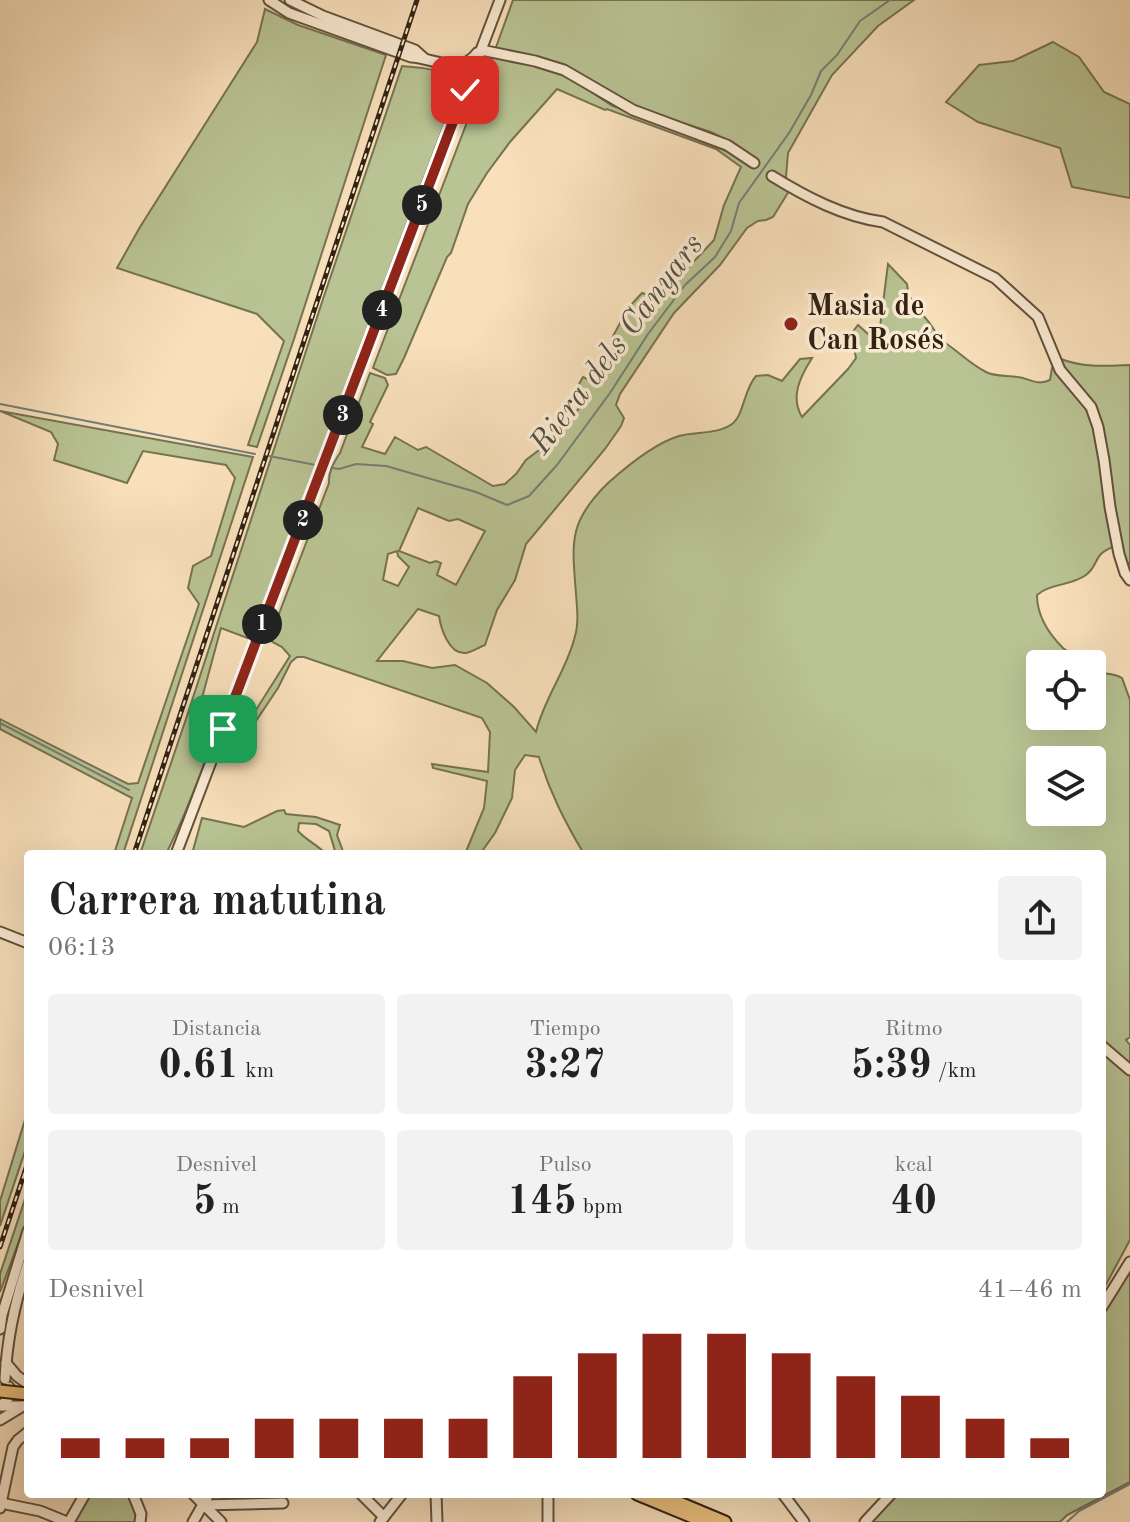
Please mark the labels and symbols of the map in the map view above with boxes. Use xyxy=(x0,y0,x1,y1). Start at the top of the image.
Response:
pin xyxy=(431,56,499,124)
pin: 5 xyxy=(402,185,442,225)
water label: Riera dels Canyars xyxy=(525,229,711,462)
pin: 4 xyxy=(362,290,402,330)
place label: Masia de Can Rosés xyxy=(807,292,944,356)
marker: Masia de Can Rosés xyxy=(782,315,800,333)
pin: 3 xyxy=(323,395,363,435)
pin: 2 xyxy=(283,500,323,540)
pin: 1 xyxy=(242,604,282,644)
pin xyxy=(189,695,257,763)

